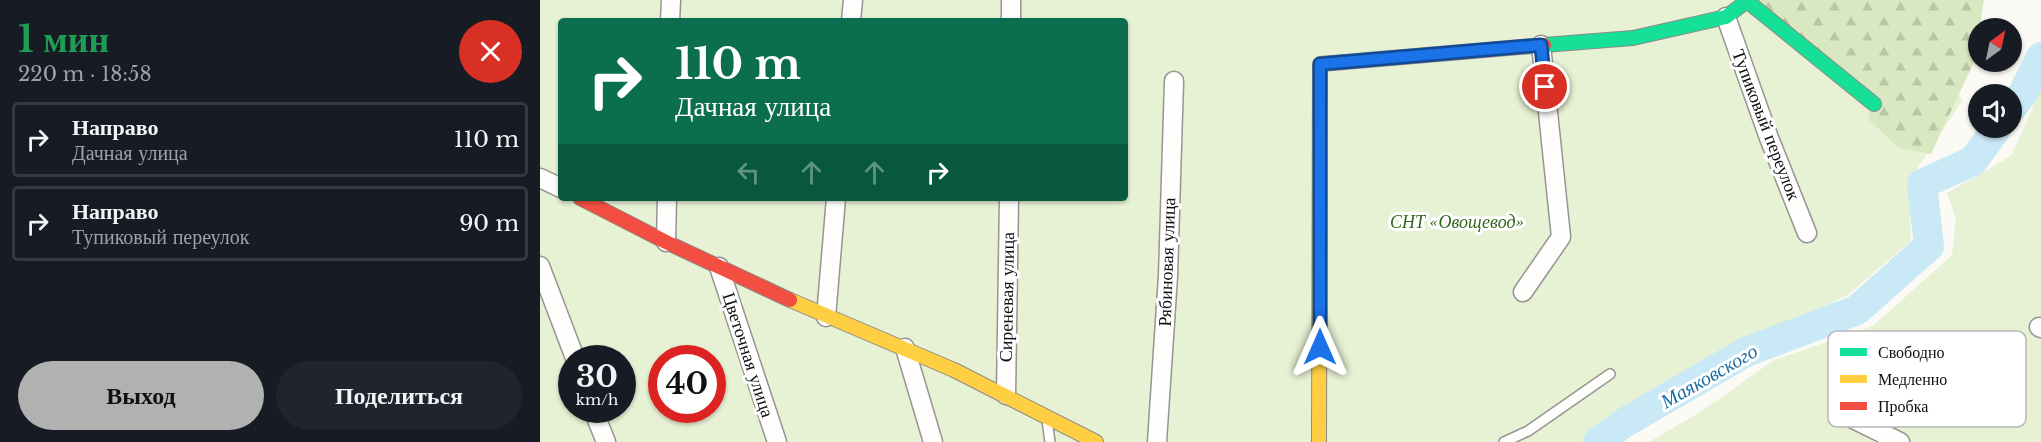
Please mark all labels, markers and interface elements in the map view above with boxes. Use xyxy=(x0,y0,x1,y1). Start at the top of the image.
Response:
text: 1 мин xyxy=(18,17,109,62)
north arrow xyxy=(1968,18,2022,72)
map controls xyxy=(1968,18,2022,138)
button: close xyxy=(459,20,522,83)
text: 110 m xyxy=(675,38,801,90)
icon: right xyxy=(576,42,654,120)
street label: Тупиковый переулок xyxy=(1727,47,1805,204)
pin xyxy=(1519,61,1570,112)
text: 220 m · 18:58 xyxy=(18,62,152,86)
icon: arrive xyxy=(1528,70,1561,103)
button: sound xyxy=(1968,84,2022,138)
text: Дачная улица xyxy=(675,90,831,123)
text: Направо xyxy=(72,114,158,141)
icon: right xyxy=(21,123,54,156)
text: 110 m xyxy=(454,126,519,153)
text: Дачная улица xyxy=(72,141,188,165)
icon: left xyxy=(732,156,765,189)
icon: ahead xyxy=(795,156,828,189)
icon: ahead xyxy=(858,156,891,189)
icon: right xyxy=(921,156,954,189)
street label: Рябиновая улица xyxy=(1154,197,1180,327)
text: Направо xyxy=(72,198,158,225)
icon: right xyxy=(21,207,54,240)
text: 90 m xyxy=(459,210,519,237)
park label: СНТ «Овощевод» xyxy=(1390,211,1524,233)
text: Тупиковый переулок xyxy=(72,225,249,249)
street label: Сиреневая улица xyxy=(995,232,1019,362)
street label: Цветочная улица xyxy=(717,290,779,420)
position arrow xyxy=(1288,315,1352,379)
legend xyxy=(1828,331,2026,427)
water label: Маяковского xyxy=(1655,339,1762,414)
text: Свободно xyxy=(1878,342,1945,362)
speed limit sign: 40 xyxy=(648,345,726,423)
text: 30 xyxy=(576,358,618,395)
button: Выход xyxy=(18,361,264,430)
button: Поделиться xyxy=(276,361,522,430)
text: Медленно xyxy=(1878,369,1947,389)
text: km/h xyxy=(576,390,618,409)
text: Пробка xyxy=(1878,396,1928,416)

